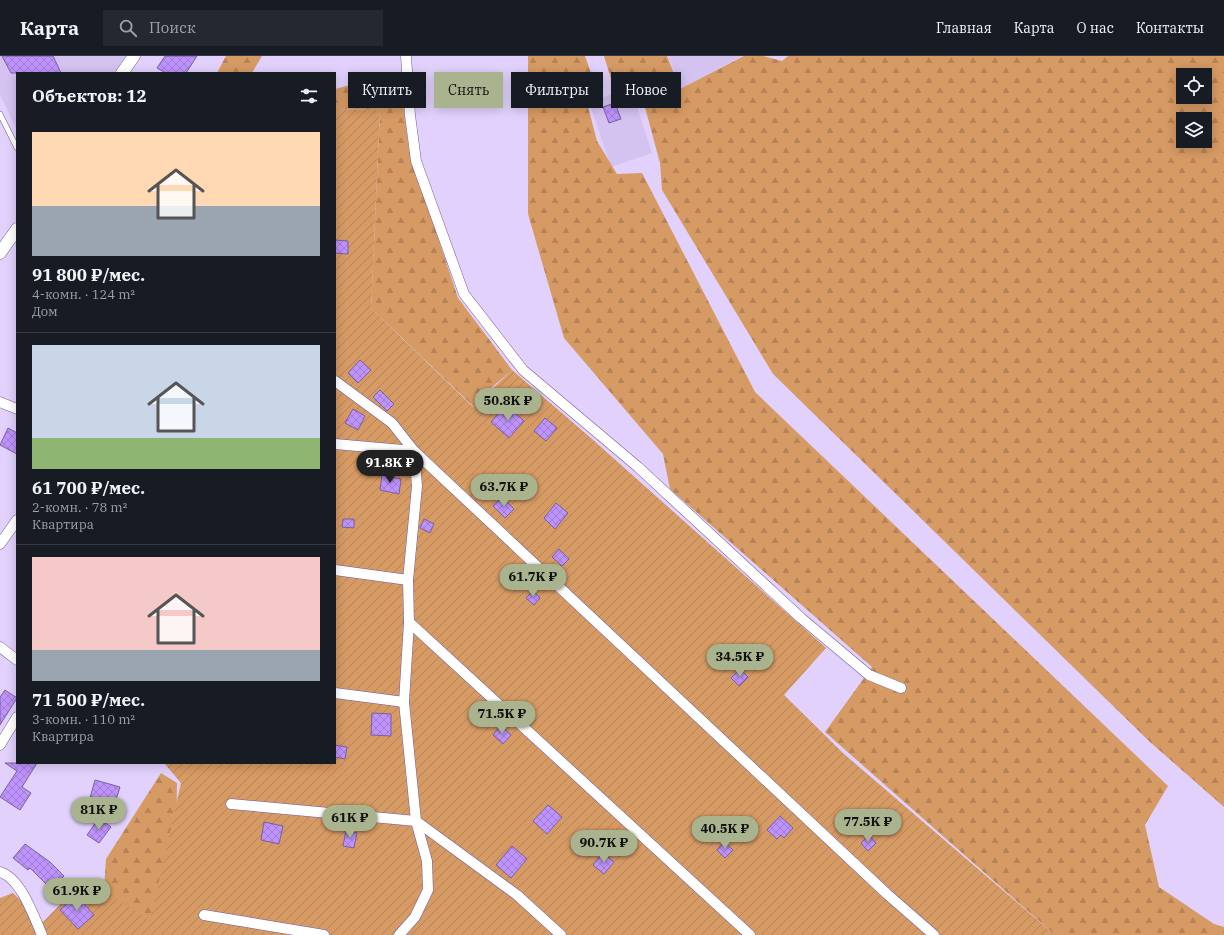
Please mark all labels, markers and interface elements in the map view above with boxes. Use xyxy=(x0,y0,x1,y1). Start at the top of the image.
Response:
search box xyxy=(103,10,383,46)
text: Карта xyxy=(20,16,79,40)
icon: search xyxy=(117,17,139,39)
text: Поиск xyxy=(149,18,196,37)
text: Главная xyxy=(936,19,992,37)
text: Карта xyxy=(1014,19,1055,37)
text: О нас xyxy=(1077,19,1114,37)
text: Контакты xyxy=(1136,19,1204,37)
map controls xyxy=(1176,68,1212,148)
button: locate xyxy=(1176,68,1212,104)
chip: Купить xyxy=(348,72,426,108)
chip: Снять xyxy=(434,72,503,108)
chip: Фильтры xyxy=(511,72,603,108)
chip: Новое xyxy=(611,72,681,108)
text: Объектов: 12 xyxy=(32,85,147,107)
icon: filters xyxy=(298,85,320,107)
button: layers xyxy=(1176,112,1212,148)
icon: home xyxy=(140,158,212,230)
text: 91 800 ₽/мес. xyxy=(32,264,145,286)
text: 4-комн. · 124 m² xyxy=(32,286,135,303)
text: Дом xyxy=(32,303,58,320)
icon: home xyxy=(140,371,212,443)
pin: 50.8K ₽ xyxy=(471,388,545,422)
text: 50.8K ₽ xyxy=(484,392,532,409)
pin: 91.8K ₽ xyxy=(353,450,427,484)
text: 91.8K ₽ xyxy=(366,454,414,471)
pin: 63.7K ₽ xyxy=(467,474,541,508)
text: 61 700 ₽/мес. xyxy=(32,477,145,499)
text: 63.7K ₽ xyxy=(480,478,528,495)
text: 2-комн. · 78 m² xyxy=(32,499,127,516)
text: Квартира xyxy=(32,516,94,533)
pin: 61.7K ₽ xyxy=(496,564,570,598)
text: 61.7K ₽ xyxy=(509,568,557,585)
icon: home xyxy=(140,583,212,655)
pin: 34.5K ₽ xyxy=(703,644,777,678)
text: 34.5K ₽ xyxy=(716,648,764,665)
text: 71 500 ₽/мес. xyxy=(32,689,145,711)
pin: 71.5K ₽ xyxy=(465,701,539,735)
text: 71.5K ₽ xyxy=(478,705,526,722)
text: 3-комн. · 110 m² xyxy=(32,711,135,728)
text: Квартира xyxy=(32,728,94,745)
pin: 81K ₽ xyxy=(71,797,127,831)
text: 81K ₽ xyxy=(80,801,118,818)
pin: 61K ₽ xyxy=(322,805,378,839)
text: 61K ₽ xyxy=(331,809,369,826)
pin: 77.5K ₽ xyxy=(831,809,905,843)
text: 77.5K ₽ xyxy=(844,813,892,830)
pin: 40.5K ₽ xyxy=(688,816,762,850)
text: 40.5K ₽ xyxy=(701,820,749,837)
pin: 90.7K ₽ xyxy=(567,830,641,864)
text: 90.7K ₽ xyxy=(580,834,628,851)
pin: 61.9K ₽ xyxy=(40,878,114,912)
text: 61.9K ₽ xyxy=(53,882,101,899)

